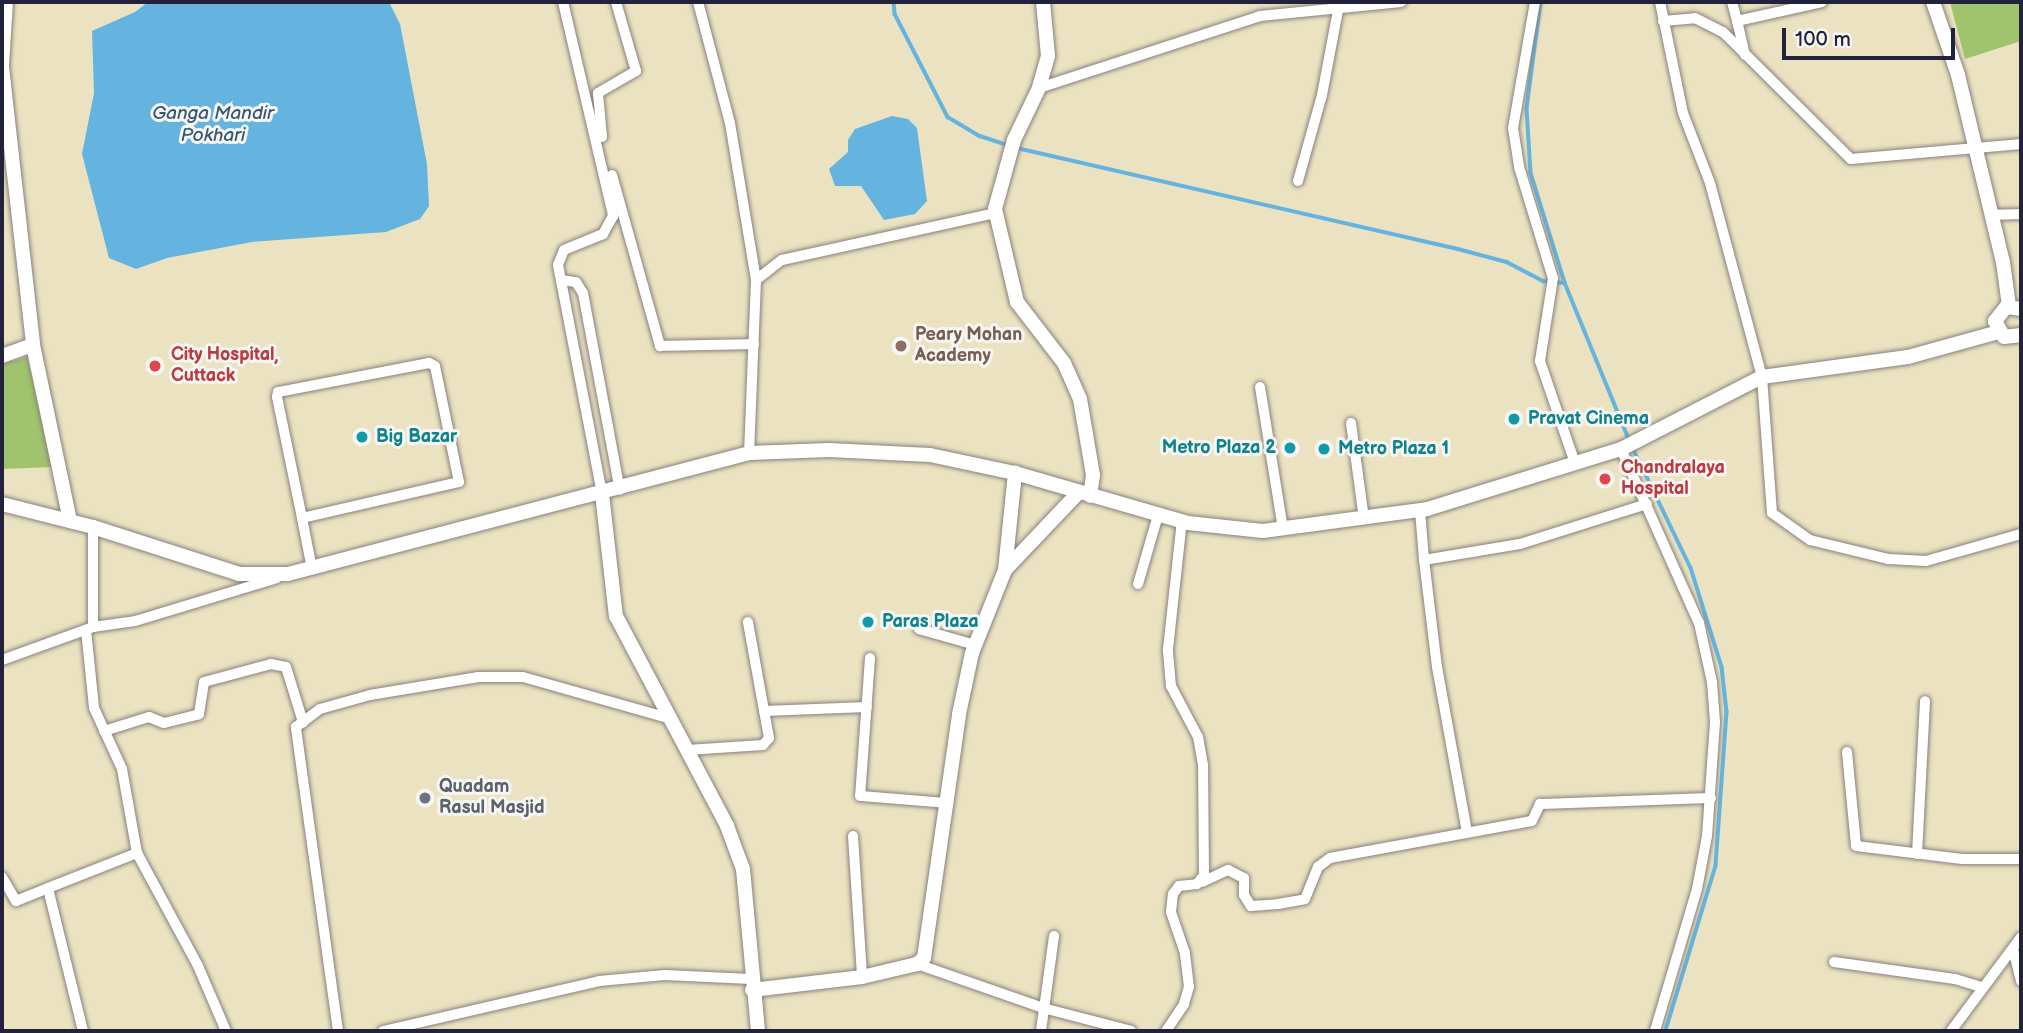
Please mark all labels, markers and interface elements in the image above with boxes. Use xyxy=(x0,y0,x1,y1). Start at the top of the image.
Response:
scale bar xyxy=(1785,14,1958,58)
text: 100 m xyxy=(1795,27,1851,52)
water label: Ganga Mandir Pokhari xyxy=(152,103,274,147)
place label: Peary Mohan Academy xyxy=(915,325,1023,368)
marker: Peary Mohan Academy xyxy=(893,338,909,354)
place label: City Hospital, Cuttack xyxy=(171,345,279,388)
marker: City Hospital, Cuttack xyxy=(145,356,165,376)
place label: Pravat Cinema xyxy=(1528,408,1649,430)
marker: Pravat Cinema xyxy=(1506,411,1522,427)
place label: Big Bazar xyxy=(376,426,457,448)
marker: Big Bazar xyxy=(354,429,370,445)
place label: Metro Plaza 2 xyxy=(1162,437,1276,459)
place label: Metro Plaza 1 xyxy=(1338,438,1449,460)
marker: Metro Plaza 2 xyxy=(1282,440,1298,456)
marker: Metro Plaza 1 xyxy=(1316,441,1332,457)
place label: Chandralaya Hospital xyxy=(1621,458,1725,500)
marker: Chandralaya Hospital xyxy=(1595,469,1615,489)
place label: Paras Plaza xyxy=(882,611,978,633)
marker: Paras Plaza xyxy=(860,614,876,630)
place label: Quadam Rasul Masjid xyxy=(439,777,544,820)
marker: Quadam Rasul Masjid xyxy=(417,790,433,806)

